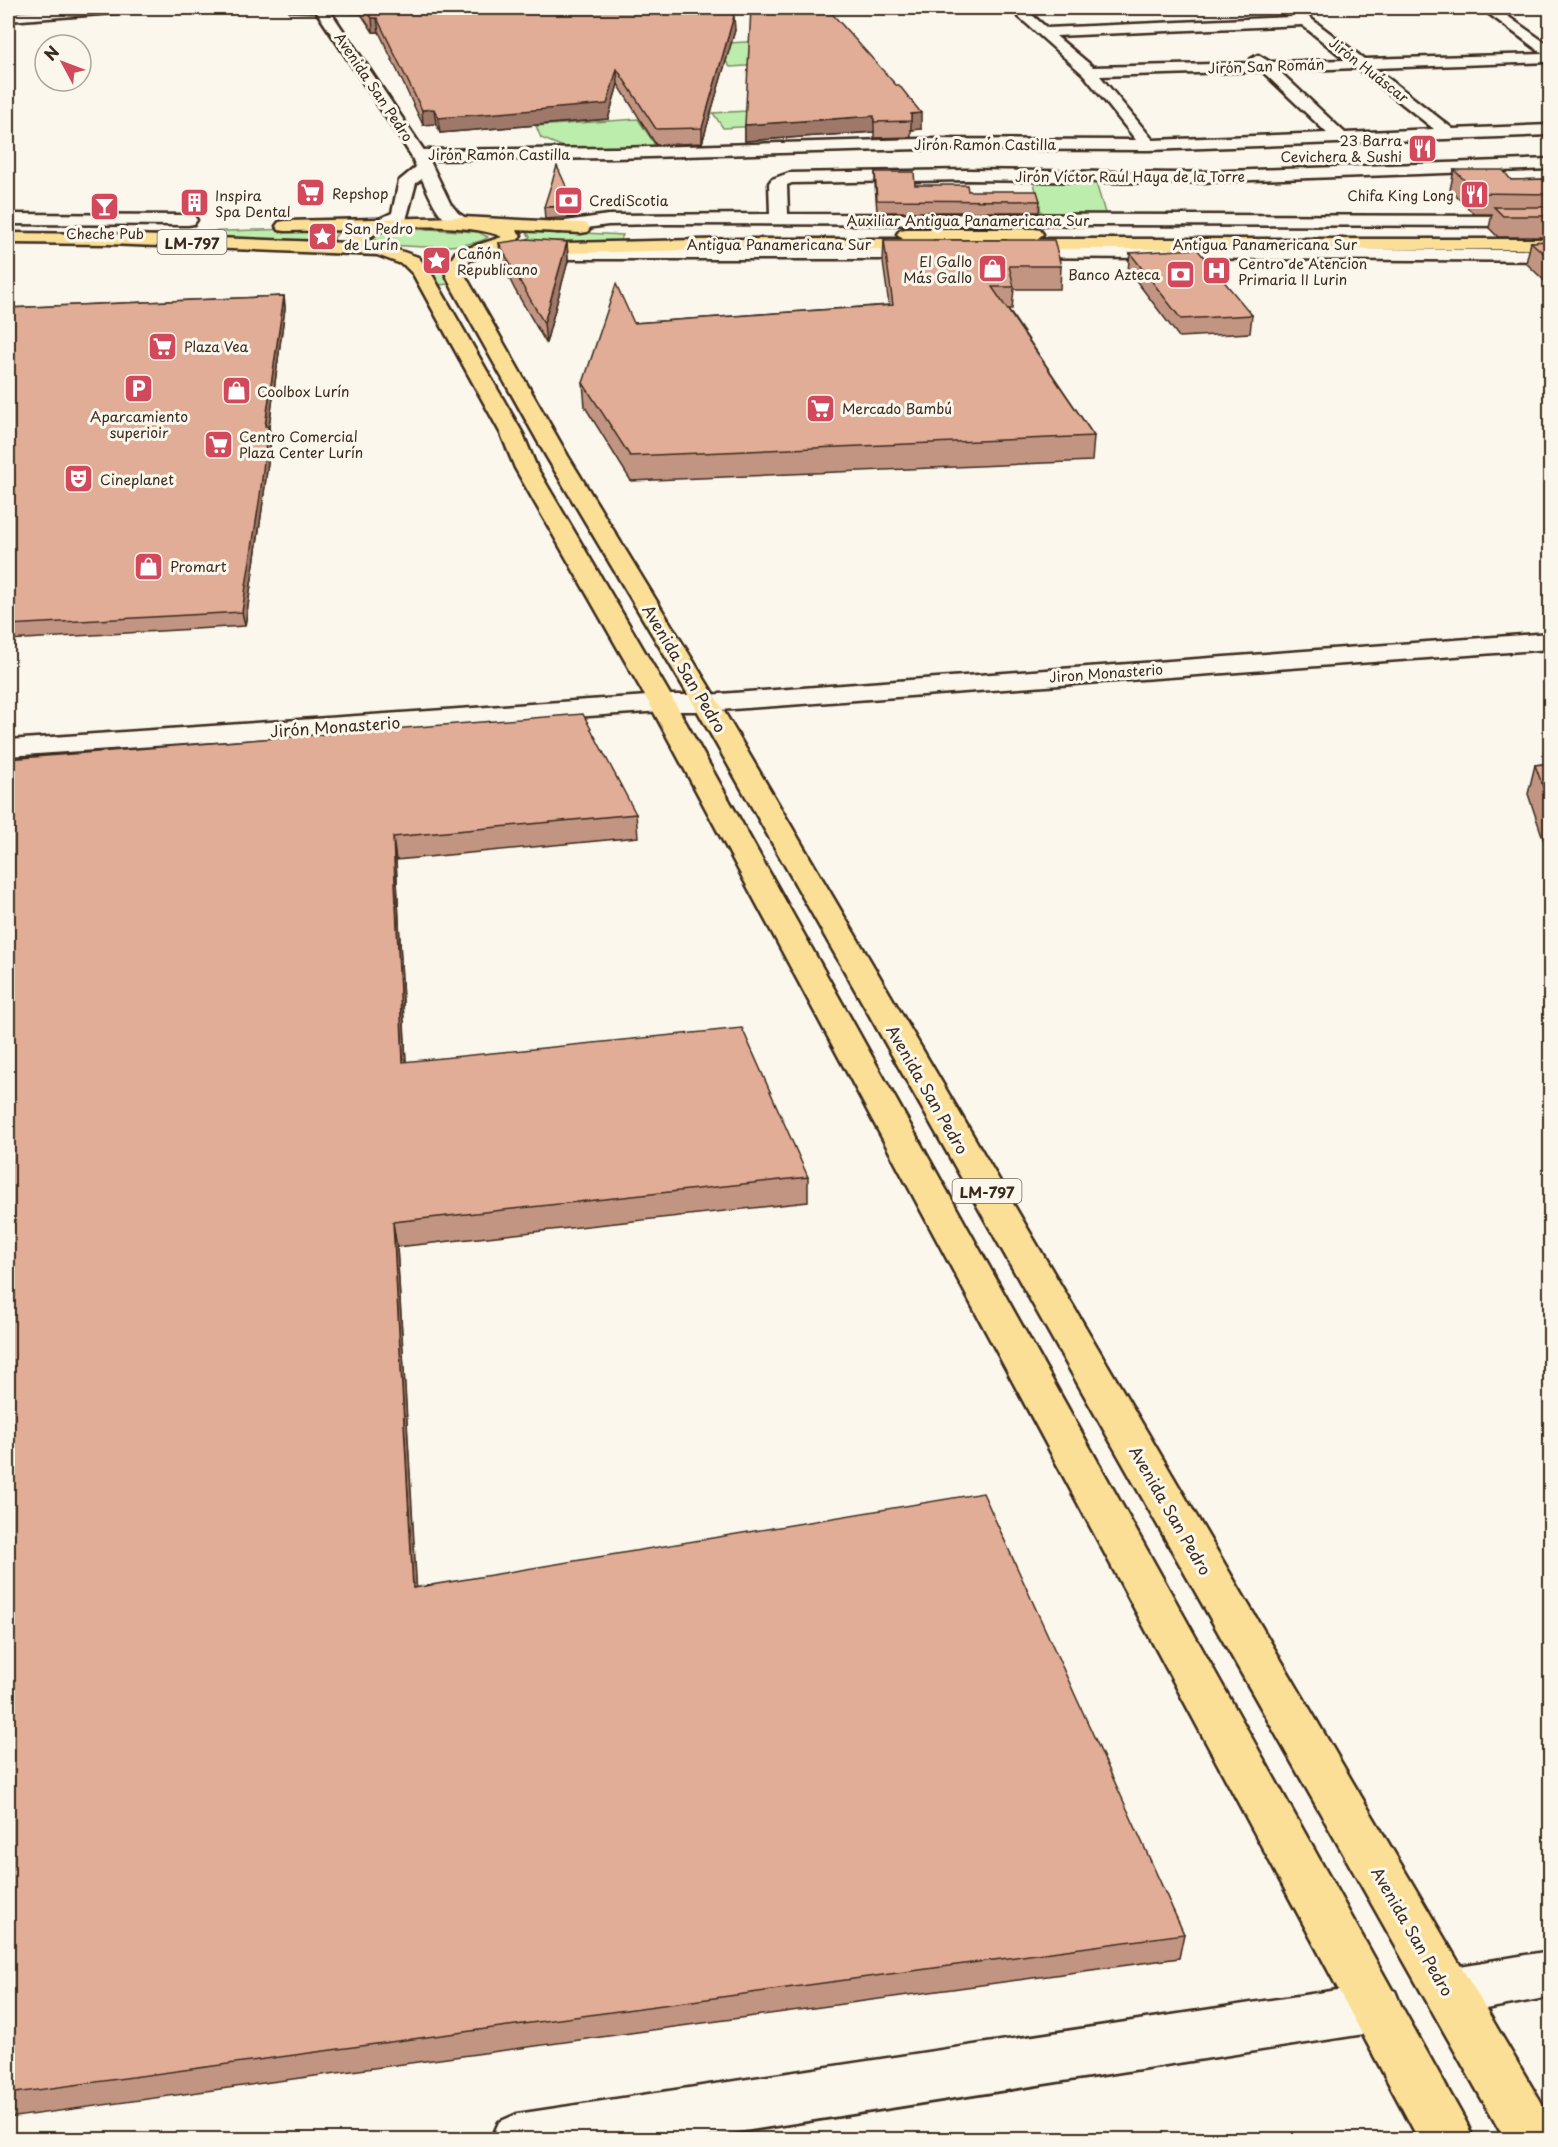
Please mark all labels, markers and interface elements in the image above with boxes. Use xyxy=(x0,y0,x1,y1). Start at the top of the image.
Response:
street label: Avenida San Pedro xyxy=(330,28,418,146)
street label: Jirón Huáscar xyxy=(1325,32,1414,108)
north arrow xyxy=(33,33,93,93)
text: N xyxy=(38,40,64,65)
street label: Jirón San Román xyxy=(1207,53,1325,79)
place label: 23 Barra Cevichera & Sushi xyxy=(1280,130,1402,167)
restaurant icon: 23 Barra Cevichera & Sushi xyxy=(1407,132,1439,164)
street label: Jirón Ramón Castilla xyxy=(914,134,1056,155)
street label: Jirón Ramón Castilla xyxy=(428,144,570,165)
street label: Jirón Víctor Raúl Haya de la Torre xyxy=(1015,166,1245,187)
supermarket icon: Repshop xyxy=(295,177,327,209)
restaurant icon: Chifa King Long xyxy=(1459,179,1491,211)
place label: Repshop xyxy=(332,183,388,204)
bank icon: CrediScotia xyxy=(552,184,584,216)
place label: Inspira Spa Dental xyxy=(215,185,291,222)
place label: Chifa King Long xyxy=(1347,185,1454,206)
building icon: Inspira Spa Dental xyxy=(178,187,210,219)
bar icon: Cheche Pub xyxy=(89,190,121,222)
place label: CrediScotia xyxy=(589,190,669,211)
street label: Auxiliar Antigua Panamericana Sur xyxy=(847,210,1090,231)
place label: San Pedro de Lurín xyxy=(344,218,413,255)
place icon: San Pedro de Lurín xyxy=(307,220,339,252)
place label: Cheche Pub xyxy=(66,223,144,244)
road number: LM-797 xyxy=(158,230,226,254)
street label: Antigua Panamericana Sur xyxy=(687,234,872,255)
street label: Antigua Panamericana Sur xyxy=(1173,234,1358,255)
place label: Cañón Republicano xyxy=(457,243,538,280)
place icon: Cañón Republicano xyxy=(420,245,452,277)
place label: El Gallo Más Gallo xyxy=(903,251,972,288)
shop icon: El Gallo Más Gallo xyxy=(977,253,1009,285)
place label: Centro de Atencion Primaria II Lurin xyxy=(1238,253,1368,290)
hospital icon: Centro de Atencion Primaria II Lurin xyxy=(1201,255,1233,287)
bank icon: Banco Azteca xyxy=(1165,258,1197,290)
place label: Banco Azteca xyxy=(1068,264,1160,285)
supermarket icon: Plaza Vea xyxy=(147,330,179,362)
place label: Plaza Vea xyxy=(184,336,249,357)
parking icon: Aparcamiento superioir xyxy=(123,373,155,405)
shop icon: Coolbox Lurín xyxy=(220,375,252,407)
place label: Coolbox Lurín xyxy=(257,381,349,402)
supermarket icon: Mercado Bambú xyxy=(805,392,837,424)
place label: Mercado Bambú xyxy=(842,398,952,419)
place label: Aparcamiento superioir xyxy=(90,406,188,443)
place label: Centro Comercial Plaza Center Lurín xyxy=(239,426,363,463)
supermarket icon: Centro Comercial Plaza Center Lurín xyxy=(202,428,234,460)
theatre icon: Cineplanet xyxy=(63,463,95,495)
place label: Cineplanet xyxy=(100,469,174,490)
shop icon: Promart xyxy=(133,550,165,582)
place label: Promart xyxy=(170,556,227,577)
street label: Avenida San Pedro xyxy=(637,599,733,737)
street label: Jiron Monasterio xyxy=(1048,659,1164,687)
street label: Jirón Monasterio xyxy=(269,709,401,743)
street label: Avenida San Pedro xyxy=(881,1020,975,1158)
road number: LM-797 xyxy=(952,1179,1022,1203)
street label: Avenida San Pedro xyxy=(1124,1441,1218,1579)
street label: Avenida San Pedro xyxy=(1366,1862,1460,2000)

